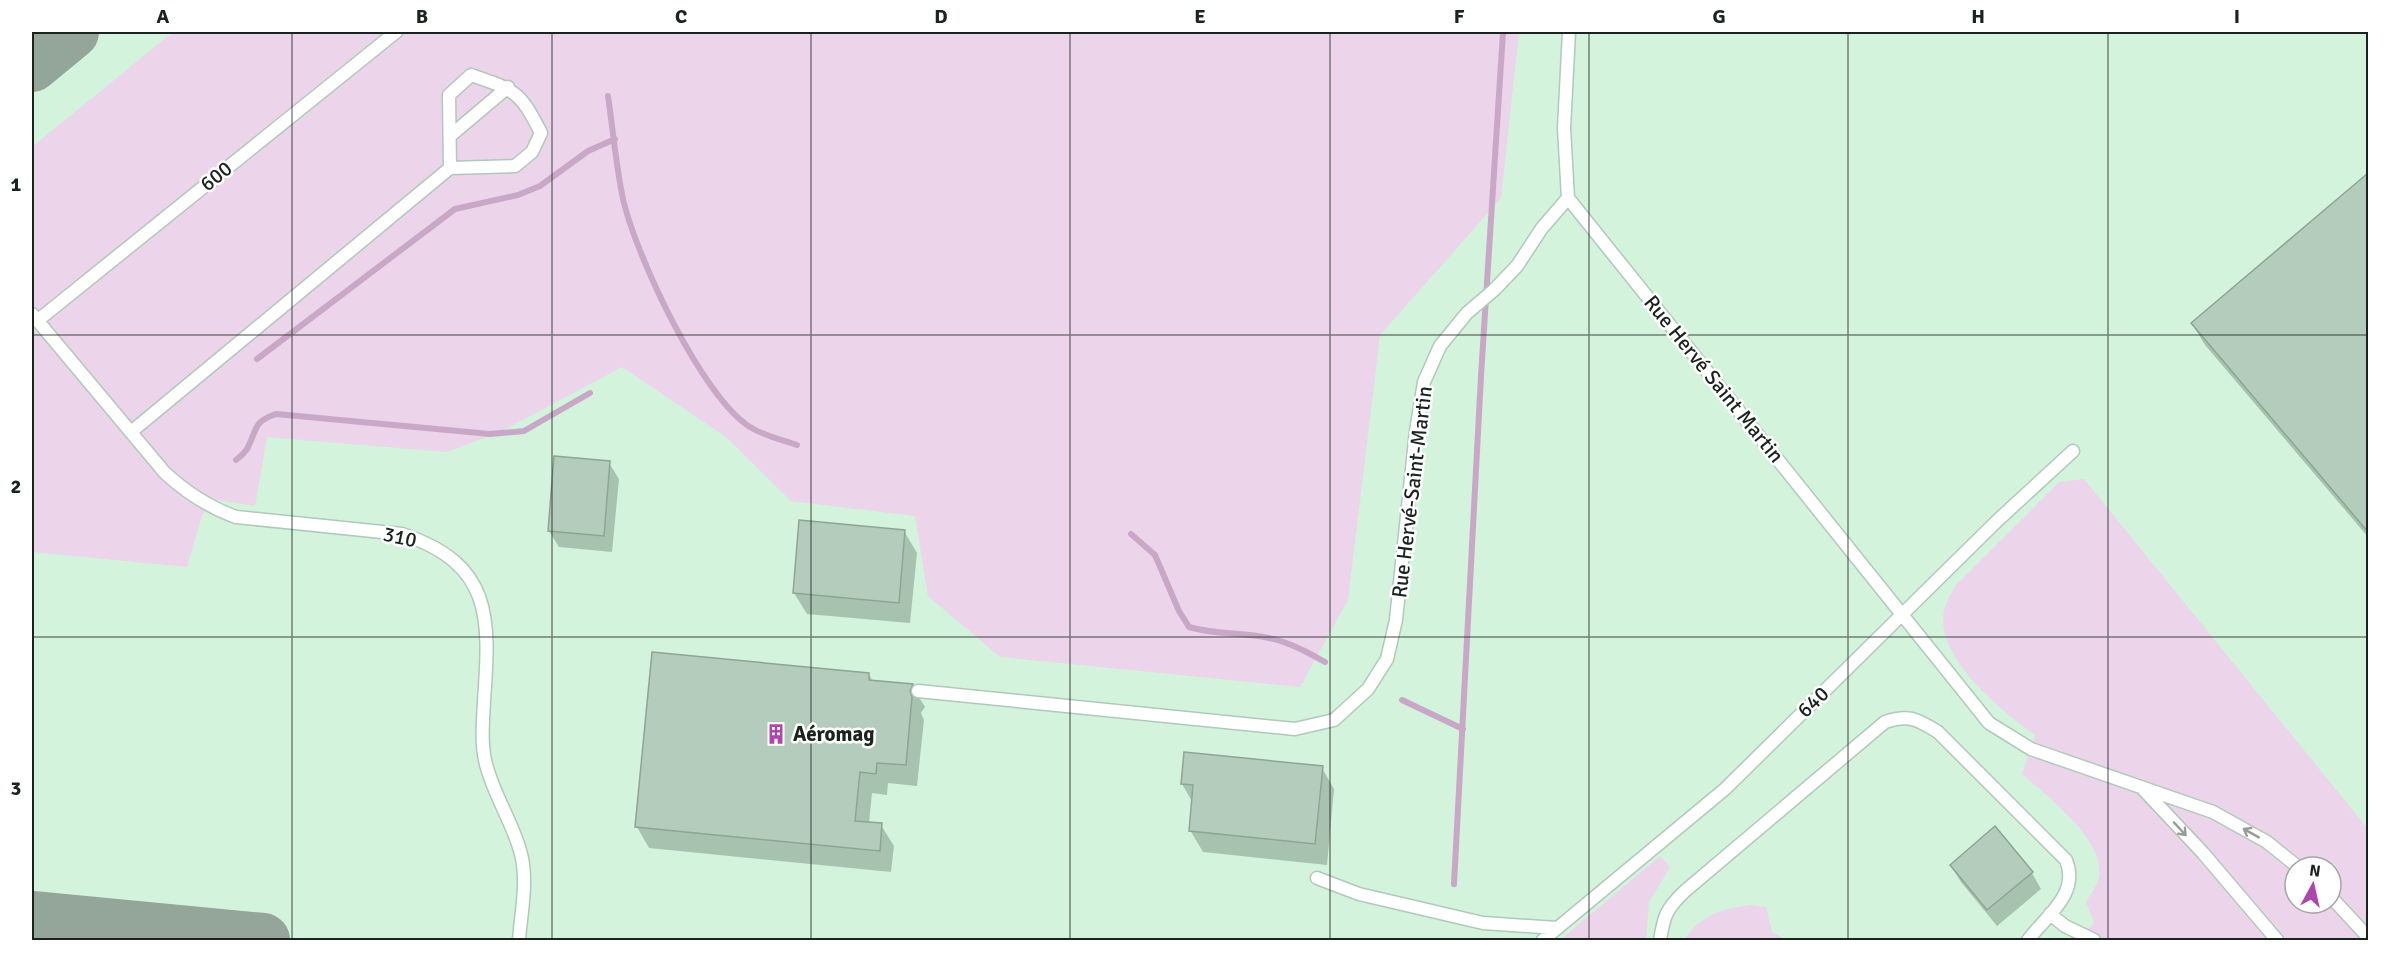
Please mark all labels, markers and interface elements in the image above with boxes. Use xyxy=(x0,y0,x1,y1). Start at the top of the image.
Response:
text: A xyxy=(157,4,170,29)
text: B xyxy=(416,4,428,29)
text: C xyxy=(675,4,687,29)
text: D xyxy=(934,4,948,29)
text: E xyxy=(1194,4,1206,29)
text: F xyxy=(1454,4,1465,29)
text: G xyxy=(1712,4,1726,29)
text: H xyxy=(1971,4,1985,29)
text: I xyxy=(2234,4,2240,29)
street label: 600 xyxy=(195,155,237,197)
text: 1 xyxy=(11,172,22,197)
street label: Rue Hervé Saint Martin xyxy=(1638,290,1790,468)
street label: Rue Hervé-Saint-Martin xyxy=(1386,384,1438,600)
text: 2 xyxy=(11,474,21,499)
street label: 310 xyxy=(381,521,419,553)
street label: 640 xyxy=(1792,681,1834,723)
place label: Aéromag xyxy=(793,721,875,747)
building icon: Aéromag xyxy=(764,722,788,746)
text: 3 xyxy=(11,776,21,801)
one-way arrow xyxy=(2173,822,2187,837)
one-way arrow xyxy=(2243,827,2260,839)
north arrow xyxy=(2283,855,2343,915)
text: N xyxy=(2308,860,2322,882)

